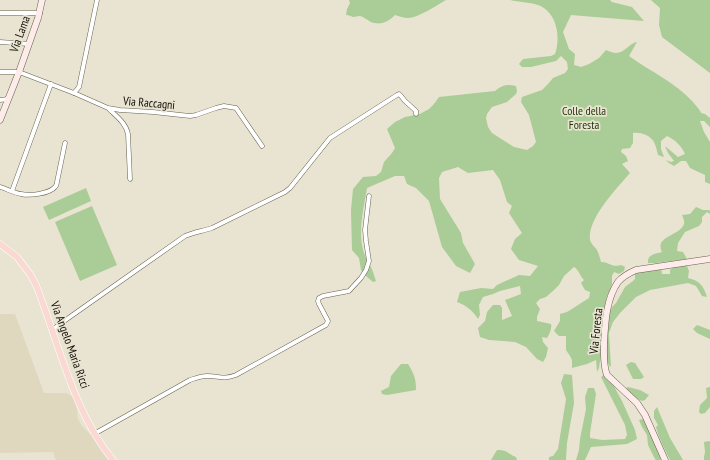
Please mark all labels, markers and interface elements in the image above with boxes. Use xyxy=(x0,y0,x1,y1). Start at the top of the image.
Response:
street label: Via Lama xyxy=(6,13,33,55)
street label: Via Raccagni xyxy=(121,93,176,112)
park label: Colle della Foresta xyxy=(562,103,606,132)
street label: Via Angelo Maria Ricci xyxy=(47,298,93,391)
street label: Via Foresta xyxy=(586,307,605,356)

